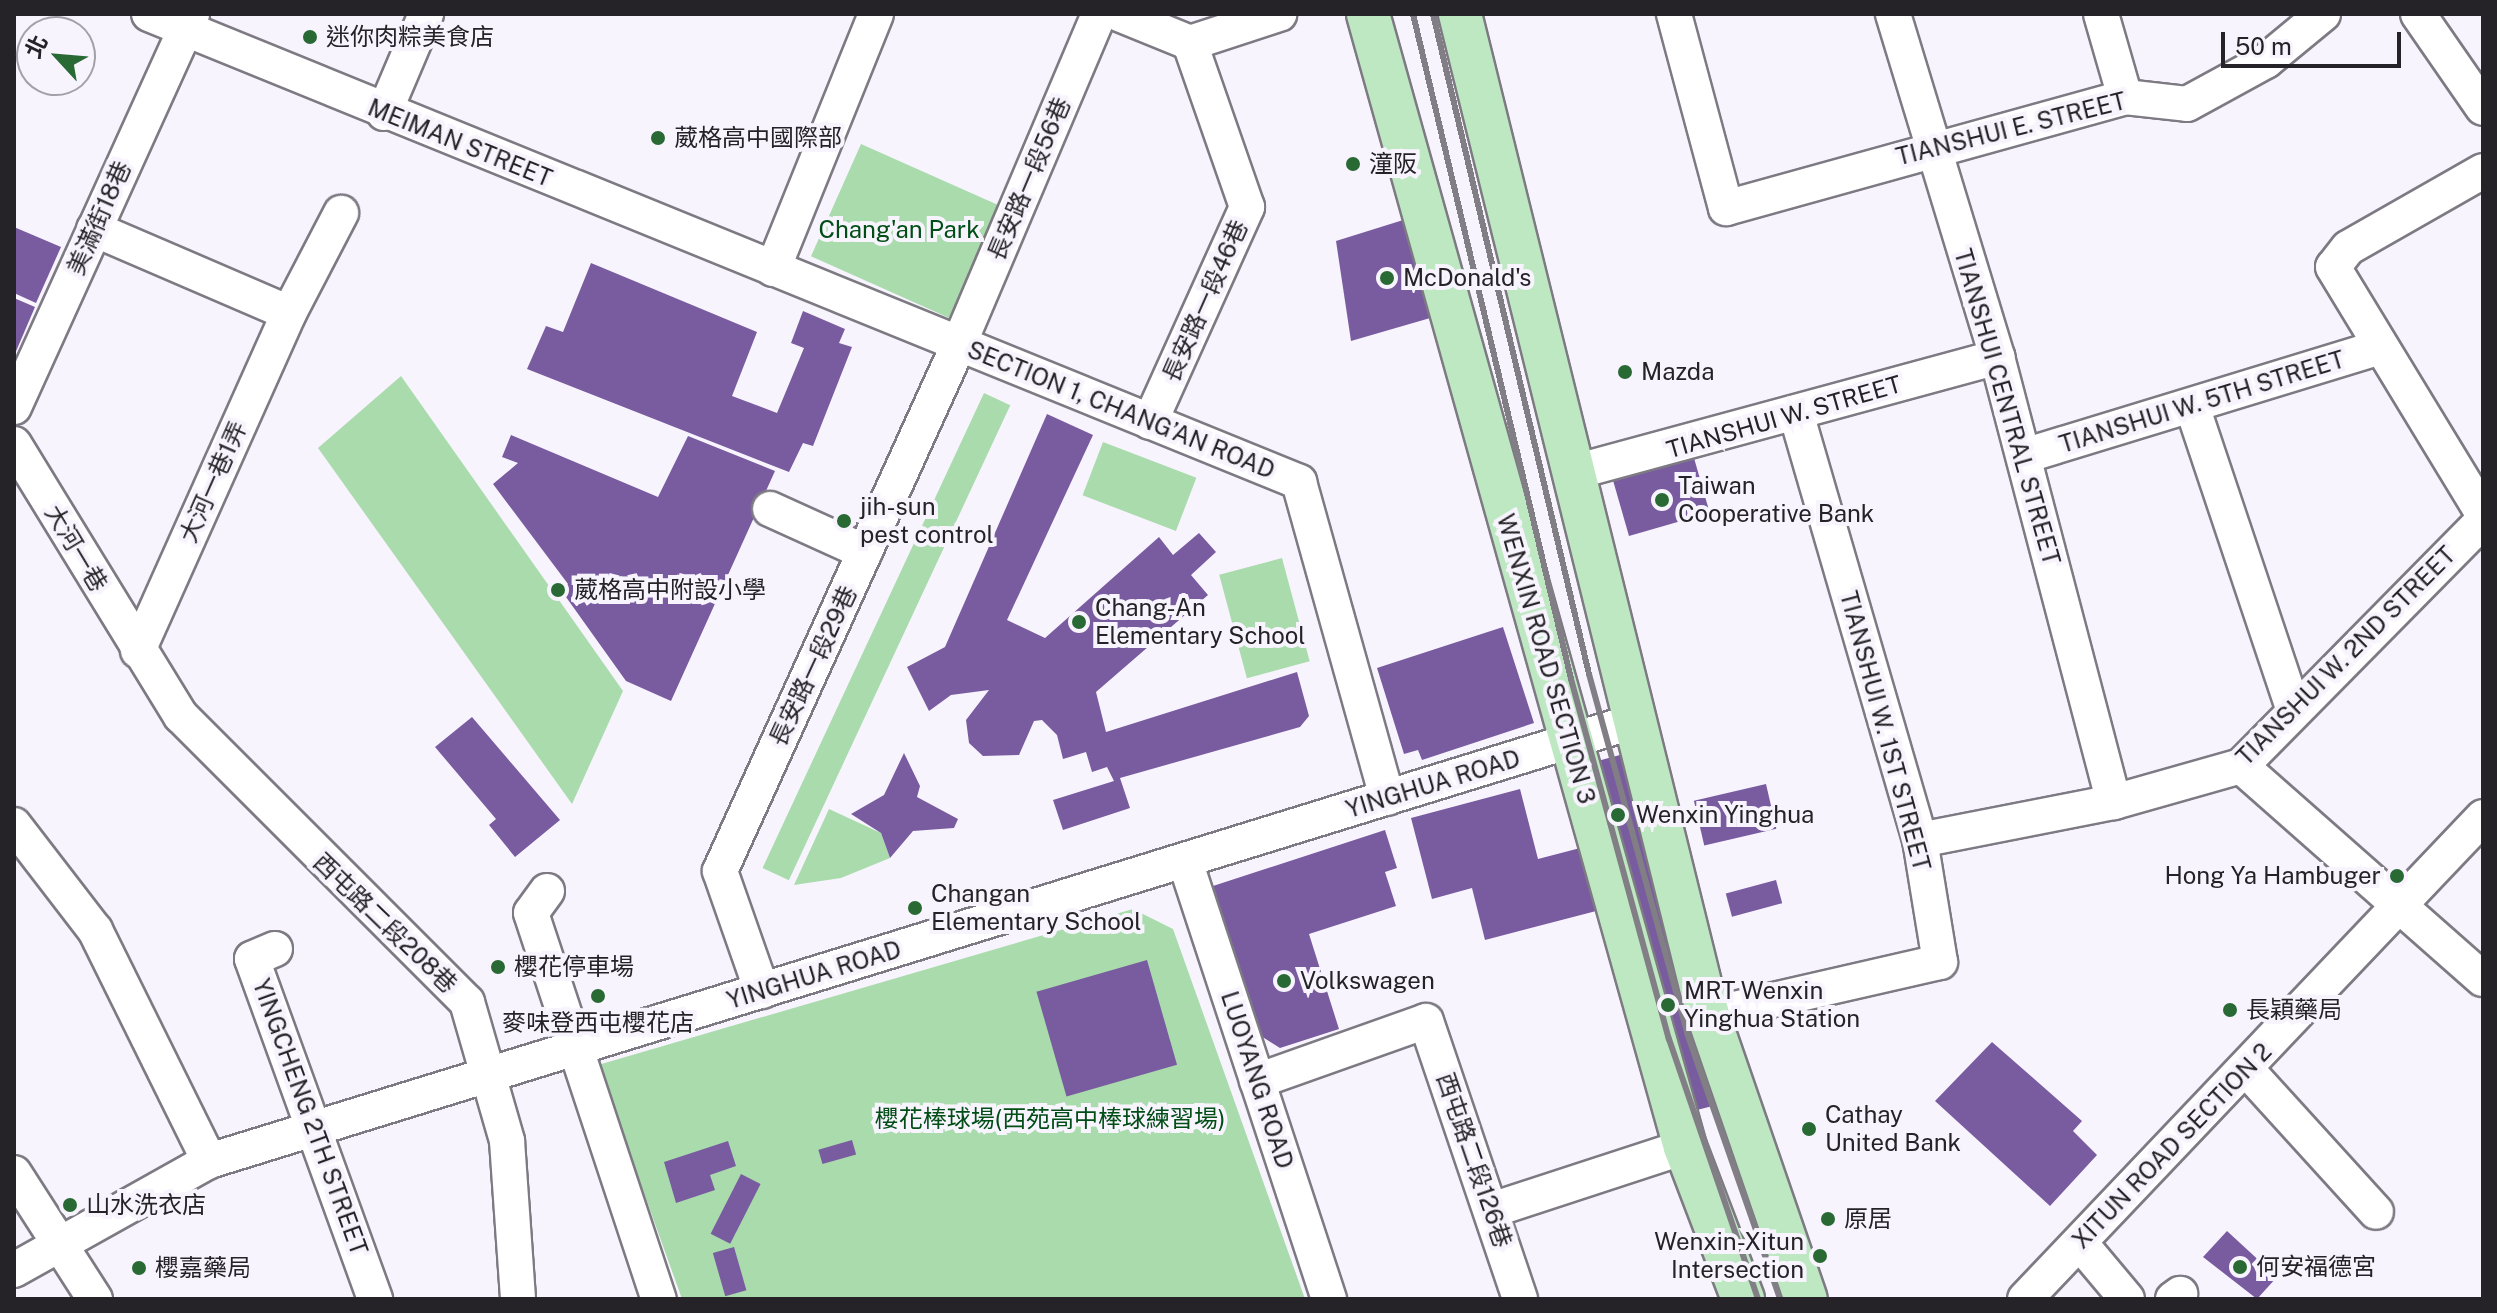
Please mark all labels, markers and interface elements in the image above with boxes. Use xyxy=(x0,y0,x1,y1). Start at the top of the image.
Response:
north arrow xyxy=(16,16,96,96)
scale bar xyxy=(2225,16,2405,66)
place label: 迷你肉粽美食店 xyxy=(326,23,494,51)
marker: 迷你肉粽美食店 xyxy=(301,28,319,46)
text: 北 xyxy=(20,31,53,62)
text: 50 m xyxy=(2235,32,2292,60)
street label: TIANSHUI E. STREET xyxy=(1893,86,2129,172)
street label: MEIMAN STREET xyxy=(364,93,556,193)
street label: 長安路一段56巷 xyxy=(982,93,1076,265)
place label: 葳格高中國際部 xyxy=(674,124,842,152)
marker: 葳格高中國際部 xyxy=(649,129,667,147)
place label: 潼阪 xyxy=(1369,150,1417,178)
marker: 潼阪 xyxy=(1344,155,1362,173)
street label: 美滿街18巷 xyxy=(61,157,137,279)
park label: Chang'an Park xyxy=(818,216,980,244)
street label: 長安路一段46巷 xyxy=(1156,216,1254,386)
street label: TIANSHUI CENTRAL STREET xyxy=(1948,246,2066,568)
place label: McDonald's xyxy=(1403,264,1531,292)
marker: McDonald's xyxy=(1378,269,1396,287)
street label: SECTION 1, CHANG’AN ROAD xyxy=(963,335,1279,485)
street label: TIANSHUI W. 5TH STREET xyxy=(2056,345,2348,459)
place label: Mazda xyxy=(1641,358,1714,386)
marker: Mazda xyxy=(1616,363,1634,381)
street label: TIANSHUI W. STREET xyxy=(1663,370,1905,464)
street label: 大河一巷1弄 xyxy=(173,417,253,547)
place label: Taiwan Cooperative Bank xyxy=(1678,472,1874,528)
marker: Taiwan Cooperative Bank xyxy=(1653,491,1671,509)
place label: jih-sun pest control xyxy=(860,493,994,549)
street label: 大河一巷 xyxy=(39,499,113,597)
street label: WENXIN ROAD SECTION 3 xyxy=(1491,511,1601,807)
marker: jih-sun pest control xyxy=(835,512,853,530)
street label: TIANSHUI W. 2ND STREET xyxy=(2230,540,2462,772)
place label: 葳格高中附設小學 xyxy=(574,576,766,604)
marker: 葳格高中附設小學 xyxy=(549,581,567,599)
street label: 長安路一段29巷 xyxy=(763,581,863,751)
street label: TIANSHUI W. 1ST STREET xyxy=(1834,588,1936,874)
place label: Chang-An Elementary School xyxy=(1095,594,1306,650)
marker: Chang-An Elementary School xyxy=(1070,613,1088,631)
street label: YINGHUA ROAD xyxy=(1342,744,1524,824)
place label: Wenxin Yinghua xyxy=(1636,801,1814,829)
marker: Wenxin Yinghua xyxy=(1607,804,1629,826)
street label: 西屯路二段208巷 xyxy=(307,847,463,999)
place label: Hong Ya Hambuger xyxy=(2164,862,2381,890)
marker: Hong Ya Hambuger xyxy=(2388,867,2406,885)
place label: Changan Elementary School xyxy=(931,880,1142,936)
marker: Changan Elementary School xyxy=(906,899,924,917)
street label: YINGHUA ROAD xyxy=(723,935,905,1015)
place label: 櫻花停車場 xyxy=(514,953,634,981)
marker: 櫻花停車場 xyxy=(489,958,507,976)
place label: Volkswagen xyxy=(1300,967,1435,995)
marker: Volkswagen xyxy=(1275,972,1293,990)
street label: YINGCHENG 2TH STREET xyxy=(247,975,373,1259)
place label: MRT Wenxin Yinghua Station xyxy=(1684,977,1860,1033)
marker: 麥味登西屯櫻花店 xyxy=(589,987,607,1005)
street label: LUOYANG ROAD xyxy=(1215,988,1299,1172)
marker: MRT Wenxin Yinghua Station xyxy=(1659,996,1677,1014)
place label: 長穎藥局 xyxy=(2246,996,2342,1024)
marker: 長穎藥局 xyxy=(2221,1001,2239,1019)
place label: 麥味登西屯櫻花店 xyxy=(502,1009,694,1037)
street label: XITUN ROAD SECTION 2 xyxy=(2066,1037,2278,1255)
street label: 西屯路二段126巷 xyxy=(1431,1069,1517,1251)
place label: Cathay United Bank xyxy=(1825,1101,1961,1157)
park label: 櫻花棒球場(西苑高中棒球練習場) xyxy=(875,1105,1225,1133)
marker: Cathay United Bank xyxy=(1800,1120,1818,1138)
place label: 山水洗衣店 xyxy=(86,1191,206,1219)
marker: 山水洗衣店 xyxy=(61,1196,79,1214)
place label: 原居 xyxy=(1844,1205,1892,1233)
marker: 原居 xyxy=(1819,1210,1837,1228)
place label: Wenxin-Xitun Intersection xyxy=(1654,1228,1804,1284)
marker: Wenxin-Xitun Intersection xyxy=(1811,1247,1829,1265)
place label: 何安福德宮 xyxy=(2256,1253,2376,1281)
place label: 櫻嘉藥局 xyxy=(155,1254,251,1282)
marker: 何安福德宮 xyxy=(2231,1258,2249,1276)
marker: 櫻嘉藥局 xyxy=(130,1259,148,1277)

